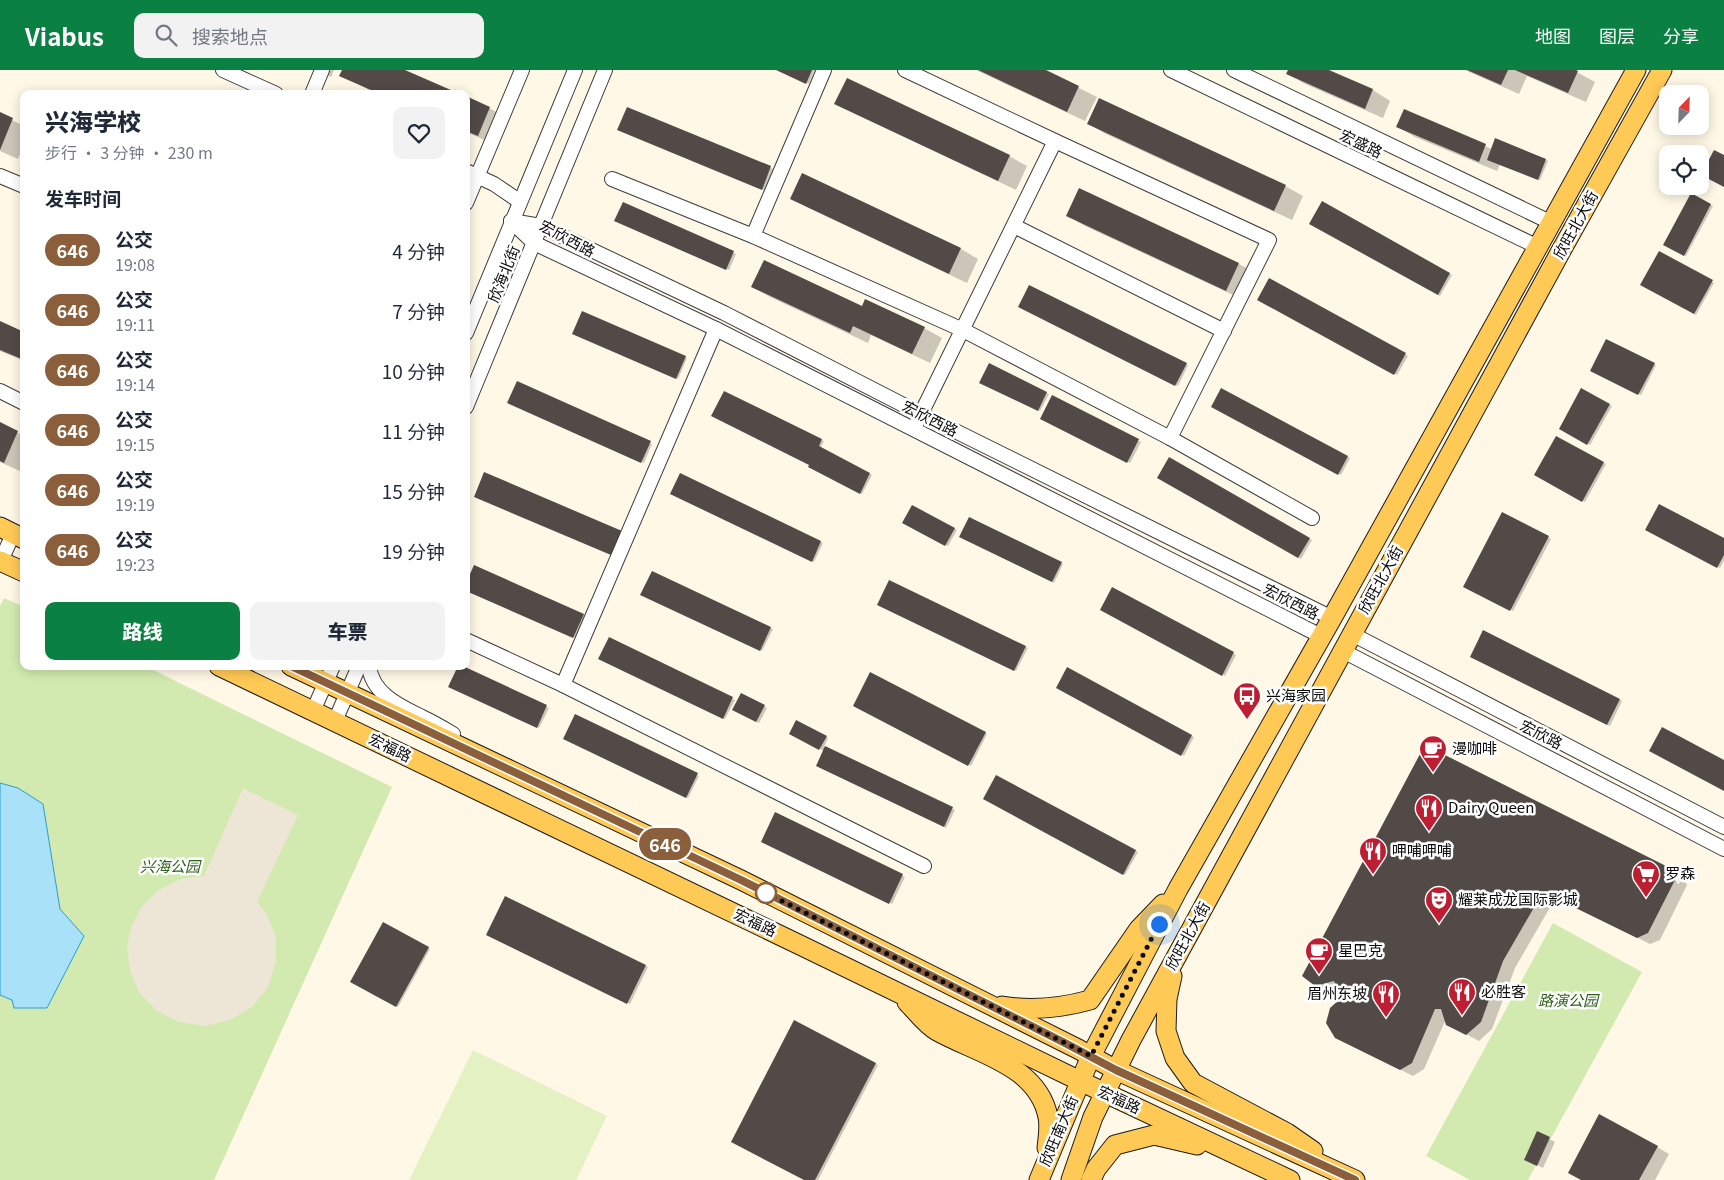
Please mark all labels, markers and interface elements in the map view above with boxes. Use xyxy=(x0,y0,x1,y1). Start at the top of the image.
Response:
search box xyxy=(134,13,484,58)
text: Viabus xyxy=(25,18,104,53)
icon: search xyxy=(152,21,180,49)
text: 搜索地点 xyxy=(192,22,268,49)
text: 地图 xyxy=(1535,22,1571,48)
text: 图层 xyxy=(1599,22,1635,48)
text: 分享 xyxy=(1663,22,1699,48)
north arrow xyxy=(1659,85,1709,135)
map controls xyxy=(1659,85,1709,195)
text: 兴海学校 xyxy=(45,103,141,138)
button: heart xyxy=(393,107,445,159)
street label: 宏盛路 xyxy=(1337,123,1386,162)
text: 步行 · 3 分钟 · 230 m xyxy=(45,140,213,164)
button: locate xyxy=(1659,145,1709,195)
text: 发车时间 xyxy=(45,184,121,211)
street label: 欣旺北大街 xyxy=(1547,186,1602,262)
street label: 宏欣西路 xyxy=(536,214,599,261)
text: 公交 xyxy=(115,225,153,252)
text: 646 xyxy=(57,237,88,263)
text: 4 分钟 xyxy=(392,237,445,264)
street label: 欣海北街 xyxy=(482,242,524,305)
text: 19:08 xyxy=(115,252,155,276)
text: 公交 xyxy=(115,285,153,312)
text: 646 xyxy=(57,297,88,323)
text: 7 分钟 xyxy=(392,297,445,324)
text: 19:11 xyxy=(115,312,155,336)
text: 公交 xyxy=(115,345,153,372)
text: 646 xyxy=(57,357,88,383)
text: 10 分钟 xyxy=(382,357,445,384)
text: 19:14 xyxy=(115,372,155,396)
street label: 宏欣西路 xyxy=(899,395,962,441)
text: 公交 xyxy=(115,405,153,432)
text: 646 xyxy=(57,417,88,443)
text: 11 分钟 xyxy=(382,417,445,444)
text: 19:15 xyxy=(115,432,155,456)
text: 公交 xyxy=(115,465,153,492)
text: 646 xyxy=(57,477,88,503)
text: 15 分钟 xyxy=(382,477,445,504)
text: 19:19 xyxy=(115,492,155,516)
text: 公交 xyxy=(115,525,153,552)
text: 646 xyxy=(57,537,88,563)
text: 19 分钟 xyxy=(382,537,445,564)
street label: 欣旺北大街 xyxy=(1352,541,1407,617)
text: 19:23 xyxy=(115,552,155,576)
street label: 宏欣西路 xyxy=(1260,578,1323,624)
button: 路线 xyxy=(45,602,240,660)
button: 车票 xyxy=(250,602,445,660)
bus stop icon: 兴海家园 xyxy=(1232,681,1262,720)
place label: 兴海家园 xyxy=(1266,684,1326,705)
street label: 宏欣路 xyxy=(1517,714,1567,753)
street label: 宏福路 xyxy=(366,727,415,766)
cafe icon: 漫咖啡 xyxy=(1418,734,1448,773)
place label: 漫咖啡 xyxy=(1452,737,1497,758)
restaurant icon: Dairy Queen xyxy=(1414,793,1444,832)
place label: Dairy Queen xyxy=(1448,796,1534,817)
line badge: 646 xyxy=(636,828,694,860)
text: 646 xyxy=(649,831,681,857)
restaurant icon: 呷哺呷哺 xyxy=(1358,836,1388,875)
place label: 呷哺呷哺 xyxy=(1392,839,1452,860)
park label: 兴海公园 xyxy=(140,855,202,876)
supermarket icon: 罗森 xyxy=(1631,859,1661,898)
place label: 罗森 xyxy=(1665,862,1695,883)
unlabelled marker xyxy=(755,882,777,904)
theatre icon: 耀莱成龙国际影城 xyxy=(1424,885,1454,924)
place label: 耀莱成龙国际影城 xyxy=(1458,888,1578,909)
street label: 欣旺北大街 xyxy=(1159,897,1214,973)
street label: 宏福路 xyxy=(731,903,780,941)
your location xyxy=(1147,912,1172,937)
cafe icon: 星巴克 xyxy=(1304,936,1334,975)
place label: 星巴克 xyxy=(1338,939,1383,960)
restaurant icon: 必胜客 xyxy=(1447,977,1477,1016)
restaurant icon: 眉州东坡 xyxy=(1371,979,1401,1018)
place label: 必胜客 xyxy=(1481,980,1526,1001)
place label: 眉州东坡 xyxy=(1307,982,1367,1003)
park label: 路演公园 xyxy=(1538,989,1600,1010)
street label: 宏福路 xyxy=(1095,1080,1144,1118)
street label: 欣旺南大街 xyxy=(1033,1092,1082,1169)

